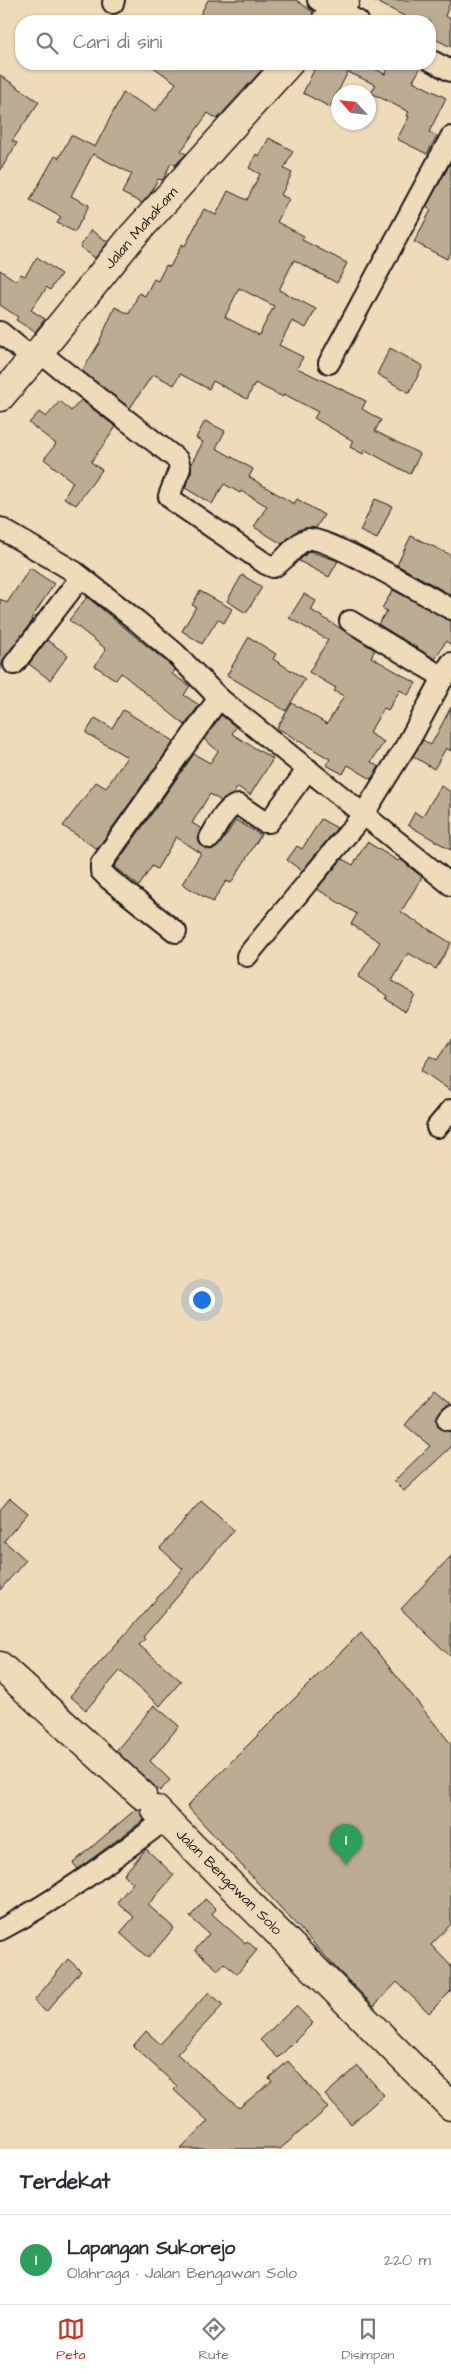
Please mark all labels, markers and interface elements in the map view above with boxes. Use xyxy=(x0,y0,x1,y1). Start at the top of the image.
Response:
search box xyxy=(15,15,436,70)
icon: search xyxy=(33,29,61,57)
text: Cari di sini xyxy=(73,29,162,56)
north arrow xyxy=(331,85,376,130)
street label: Jalan Mahakam xyxy=(99,182,183,274)
your location xyxy=(189,1287,215,1313)
street label: Jalan Bengawan Solo xyxy=(170,1824,287,1941)
pin: 1 xyxy=(330,1824,362,1865)
text: Terdekat xyxy=(20,2167,110,2196)
text: Lapangan Sukorejo xyxy=(67,2235,235,2262)
text: 1 xyxy=(35,2249,37,2271)
text: 220 m xyxy=(384,2249,431,2271)
text: Olahraga · Jalan Bengawan Solo xyxy=(67,2262,297,2284)
tab: Peta xyxy=(56,2315,86,2365)
tab: Rute xyxy=(198,2315,229,2365)
tab: Disimpan xyxy=(341,2315,395,2365)

